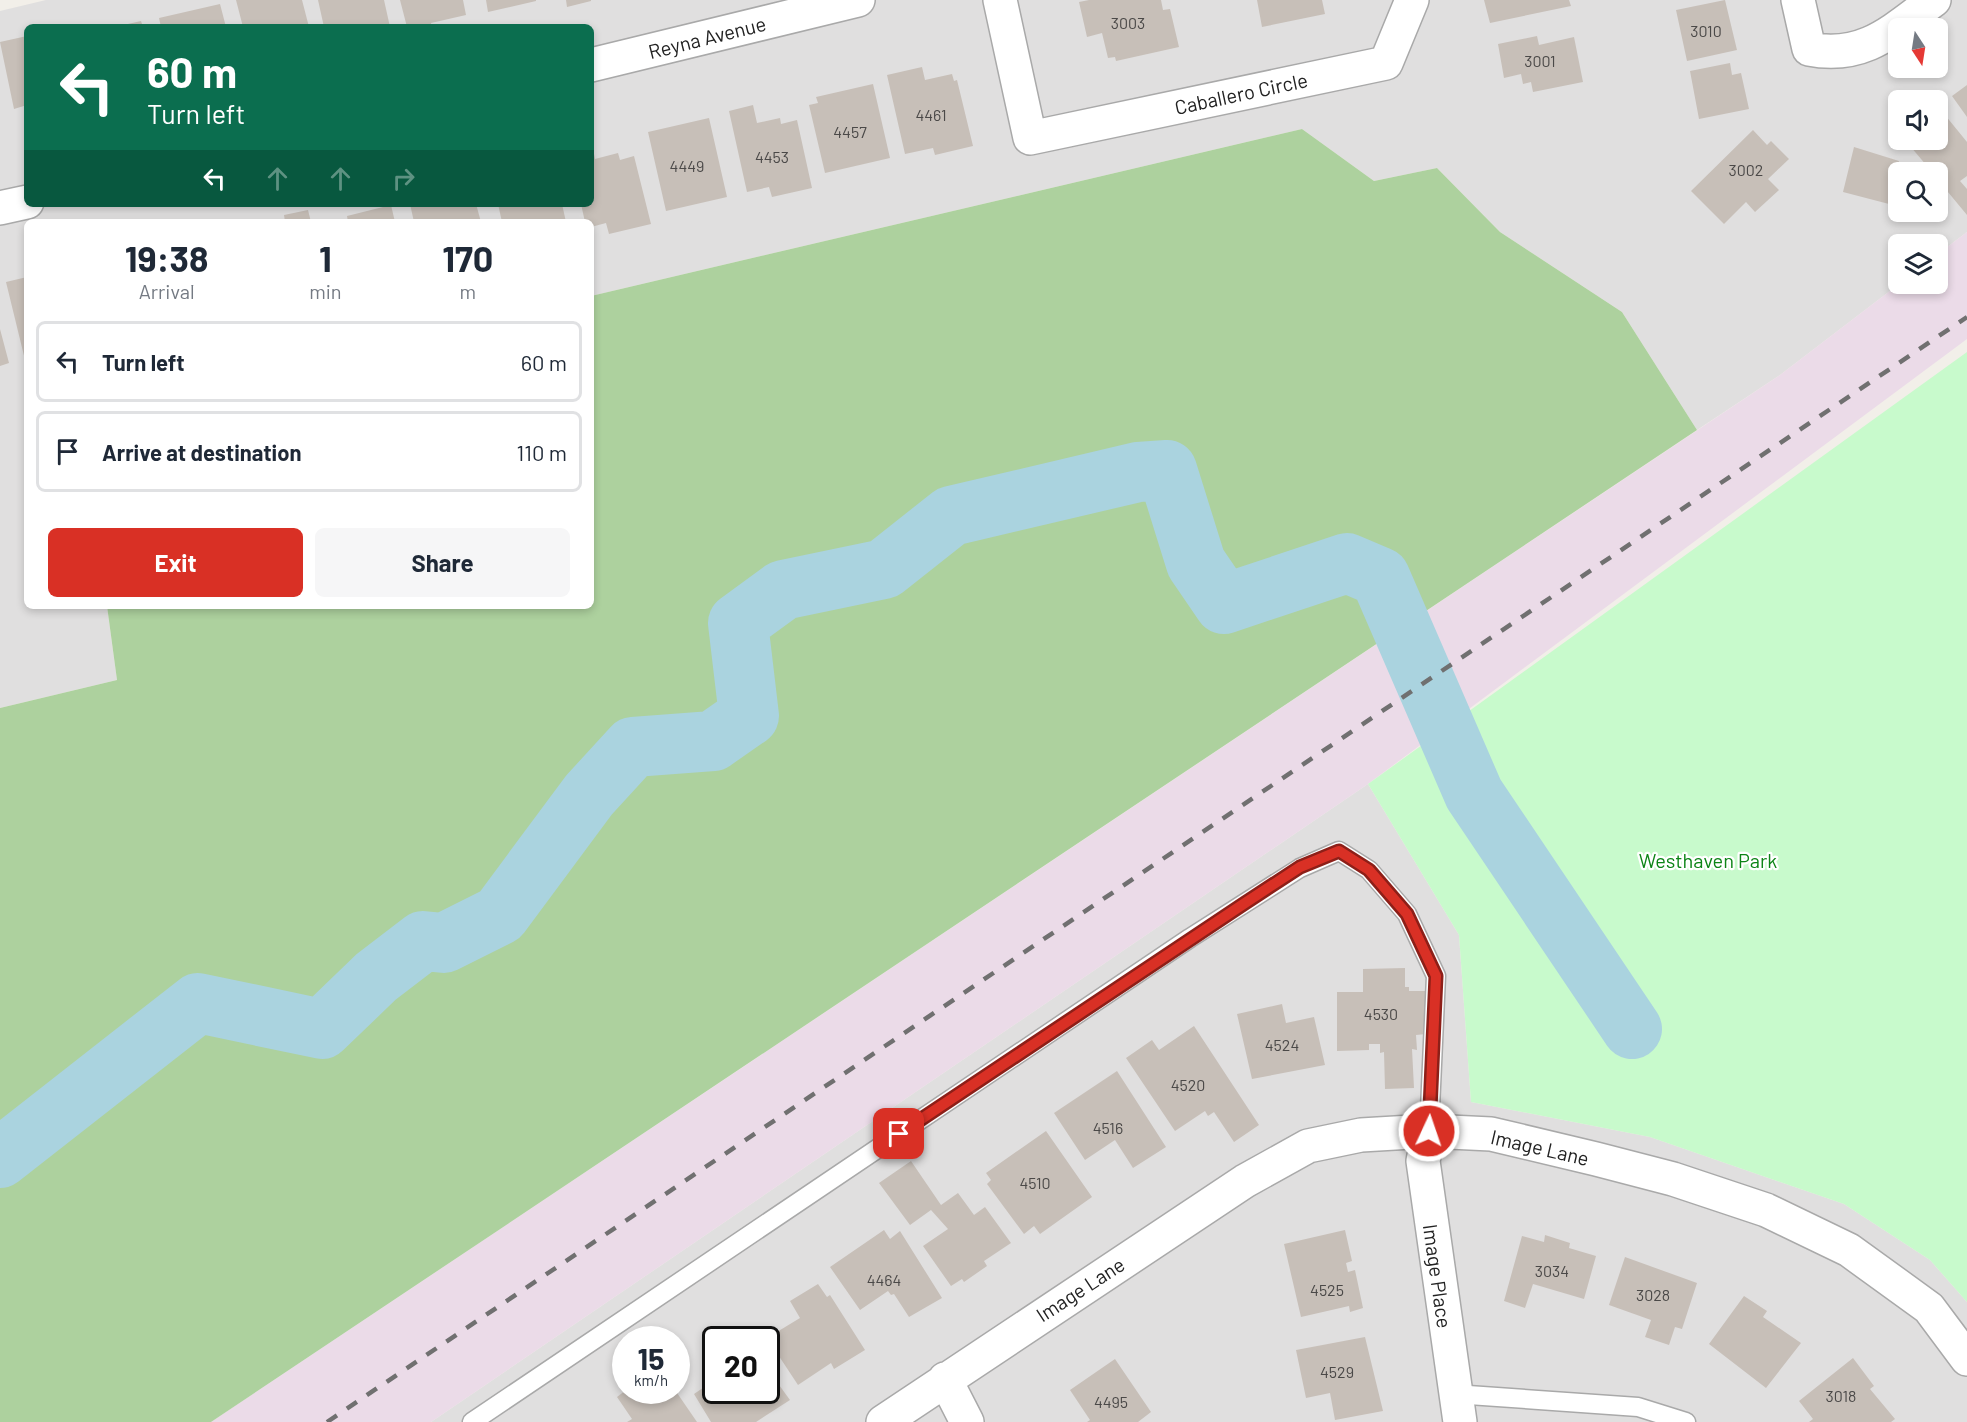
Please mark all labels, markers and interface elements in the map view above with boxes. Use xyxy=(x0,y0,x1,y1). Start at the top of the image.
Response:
street label: Reyna Avenue xyxy=(646,11,768,63)
house number: 3003 xyxy=(1111,13,1145,32)
north arrow xyxy=(1888,18,1948,78)
map controls xyxy=(1888,18,1948,294)
house number: 3010 xyxy=(1690,21,1722,40)
text: 60 m xyxy=(147,46,237,96)
icon: left xyxy=(48,48,126,126)
house number: 3001 xyxy=(1524,51,1556,70)
street label: Caballero Circle xyxy=(1172,67,1310,119)
button: sound xyxy=(1888,90,1948,150)
text: Turn left xyxy=(147,97,245,129)
house number: 4461 xyxy=(915,105,947,124)
house number: 4457 xyxy=(833,122,867,141)
house number: 4453 xyxy=(755,147,789,166)
house number: 4449 xyxy=(670,156,704,175)
house number: 3002 xyxy=(1729,160,1763,179)
icon: left xyxy=(198,162,231,195)
icon: ahead xyxy=(261,162,294,195)
icon: ahead xyxy=(324,162,357,195)
icon: right xyxy=(387,162,420,195)
button: search xyxy=(1888,162,1948,222)
button: layers xyxy=(1888,234,1948,294)
text: 19:38 xyxy=(125,236,209,279)
text: 1 xyxy=(319,236,332,279)
text: 170 xyxy=(442,236,493,279)
text: Arrival xyxy=(139,279,195,303)
text: min xyxy=(309,279,342,303)
text: m xyxy=(460,279,476,303)
icon: left xyxy=(51,345,84,378)
text: Turn left xyxy=(102,349,185,375)
text: 60 m xyxy=(521,349,567,375)
icon: arrive xyxy=(51,435,84,468)
text: Arrive at destination xyxy=(102,439,301,465)
text: 110 m xyxy=(517,439,567,465)
button: Exit xyxy=(48,528,303,597)
button: Share xyxy=(315,528,570,597)
park label: Westhaven Park xyxy=(1639,848,1777,872)
house number: 4530 xyxy=(1364,1004,1398,1023)
house number: 4524 xyxy=(1265,1035,1299,1054)
house number: 4520 xyxy=(1171,1075,1205,1094)
position arrow xyxy=(1397,1099,1461,1163)
pin xyxy=(873,1108,924,1159)
icon: arrive xyxy=(882,1117,915,1150)
house number: 4516 xyxy=(1093,1118,1123,1137)
street label: Image Lane xyxy=(1488,1124,1592,1170)
house number: 4510 xyxy=(1019,1173,1051,1192)
street label: Image Place xyxy=(1419,1222,1457,1330)
street label: Image Lane xyxy=(1031,1252,1129,1326)
house number: 3034 xyxy=(1535,1261,1569,1280)
house number: 4464 xyxy=(867,1270,901,1289)
house number: 4525 xyxy=(1310,1280,1344,1299)
house number: 3028 xyxy=(1636,1285,1670,1304)
speed limit sign: 20 xyxy=(702,1326,780,1404)
text: 15 xyxy=(638,1340,664,1376)
house number: 4529 xyxy=(1320,1362,1354,1381)
text: km/h xyxy=(634,1371,668,1389)
house number: 3018 xyxy=(1826,1386,1856,1405)
house number: 4495 xyxy=(1094,1392,1128,1411)

